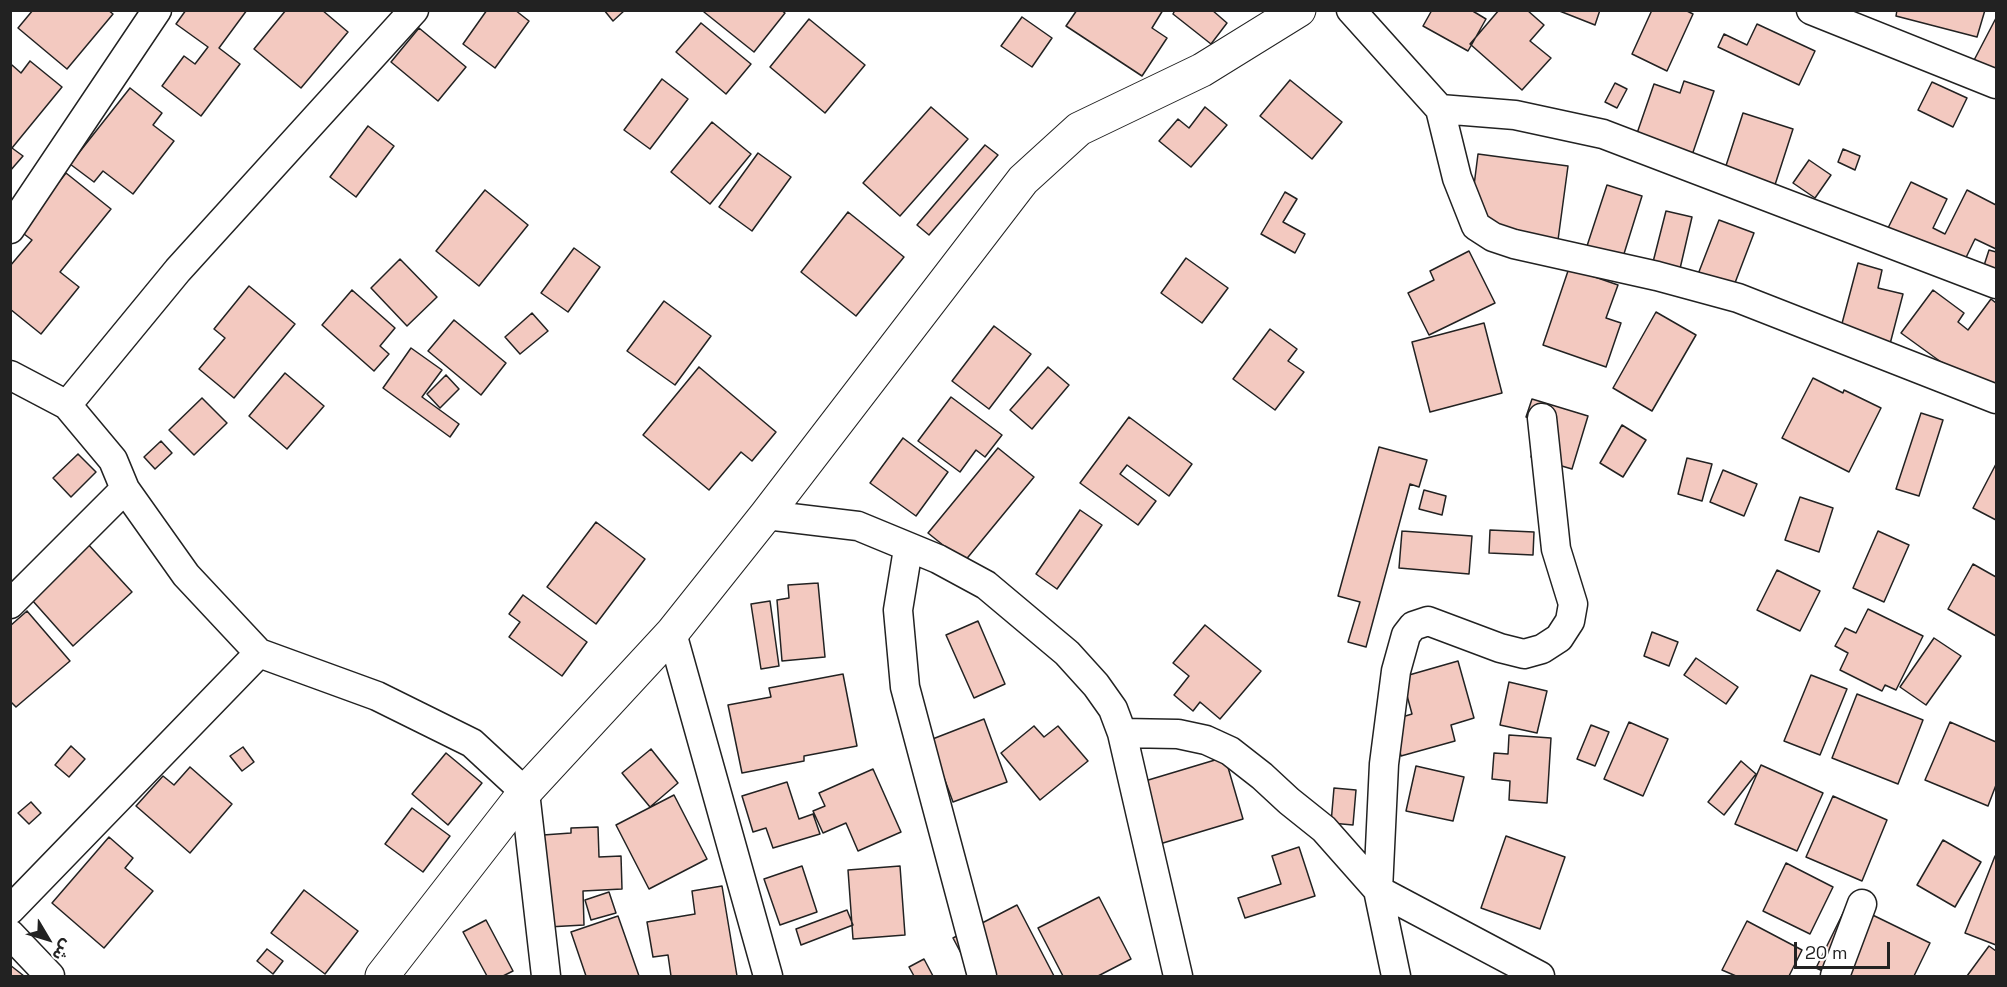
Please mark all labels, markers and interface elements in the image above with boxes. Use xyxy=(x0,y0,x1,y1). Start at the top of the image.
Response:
north arrow xyxy=(18,909,78,969)
scale bar xyxy=(1797,930,1893,968)
text: ش xyxy=(48,935,78,965)
text: 20 m xyxy=(1805,941,1848,964)

